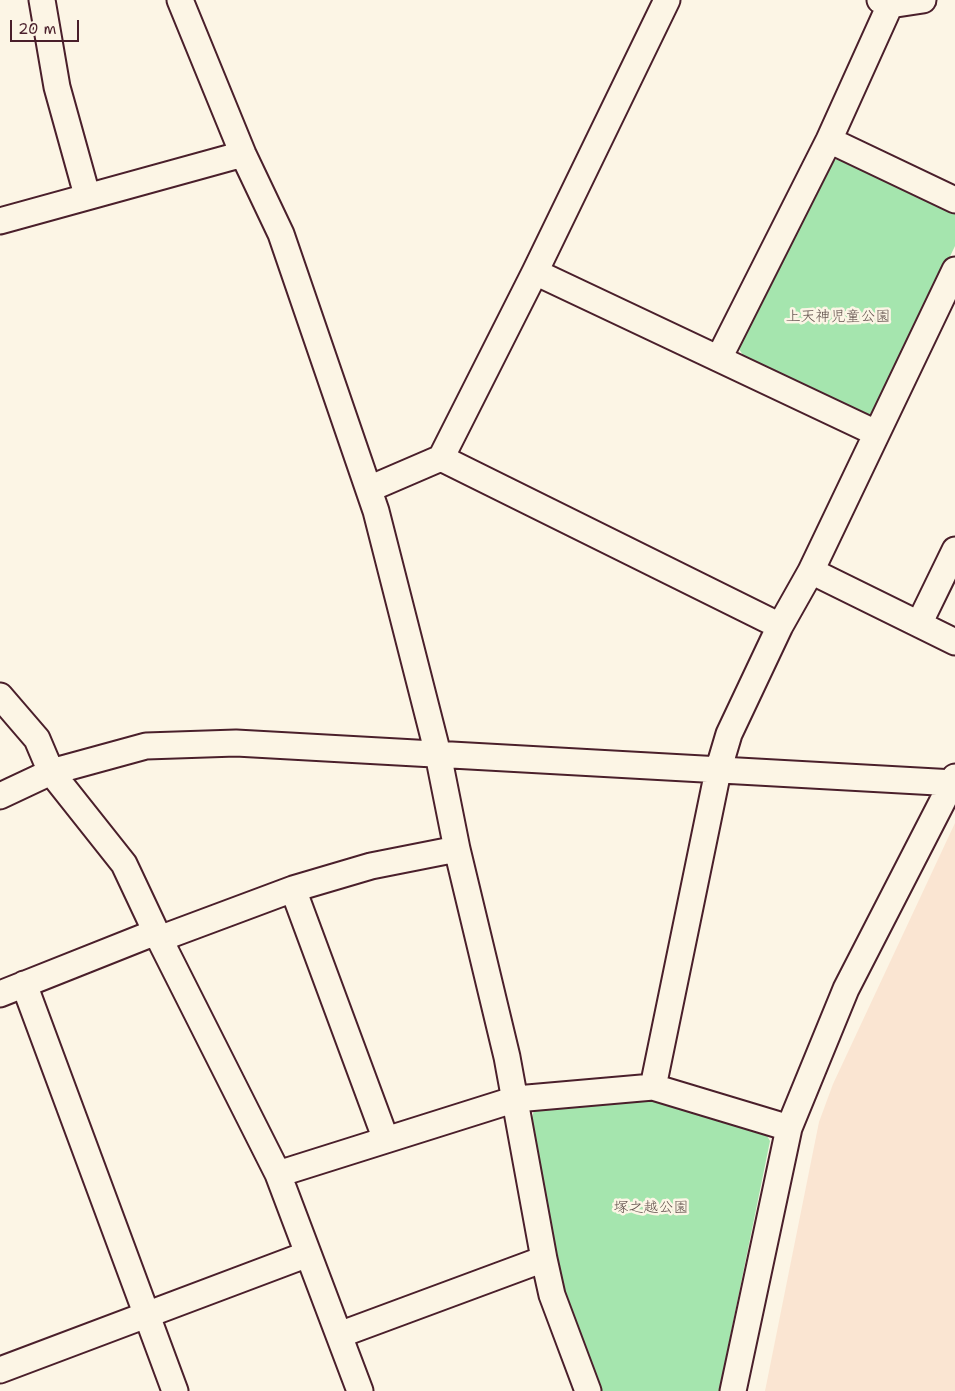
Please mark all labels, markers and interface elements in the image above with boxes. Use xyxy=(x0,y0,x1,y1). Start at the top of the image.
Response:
scale bar xyxy=(12,10,81,42)
text: 20 m xyxy=(18,19,57,39)
park label: 上天神児童公園 xyxy=(786,308,890,326)
park label: 塚之越公園 xyxy=(614,1199,688,1217)

